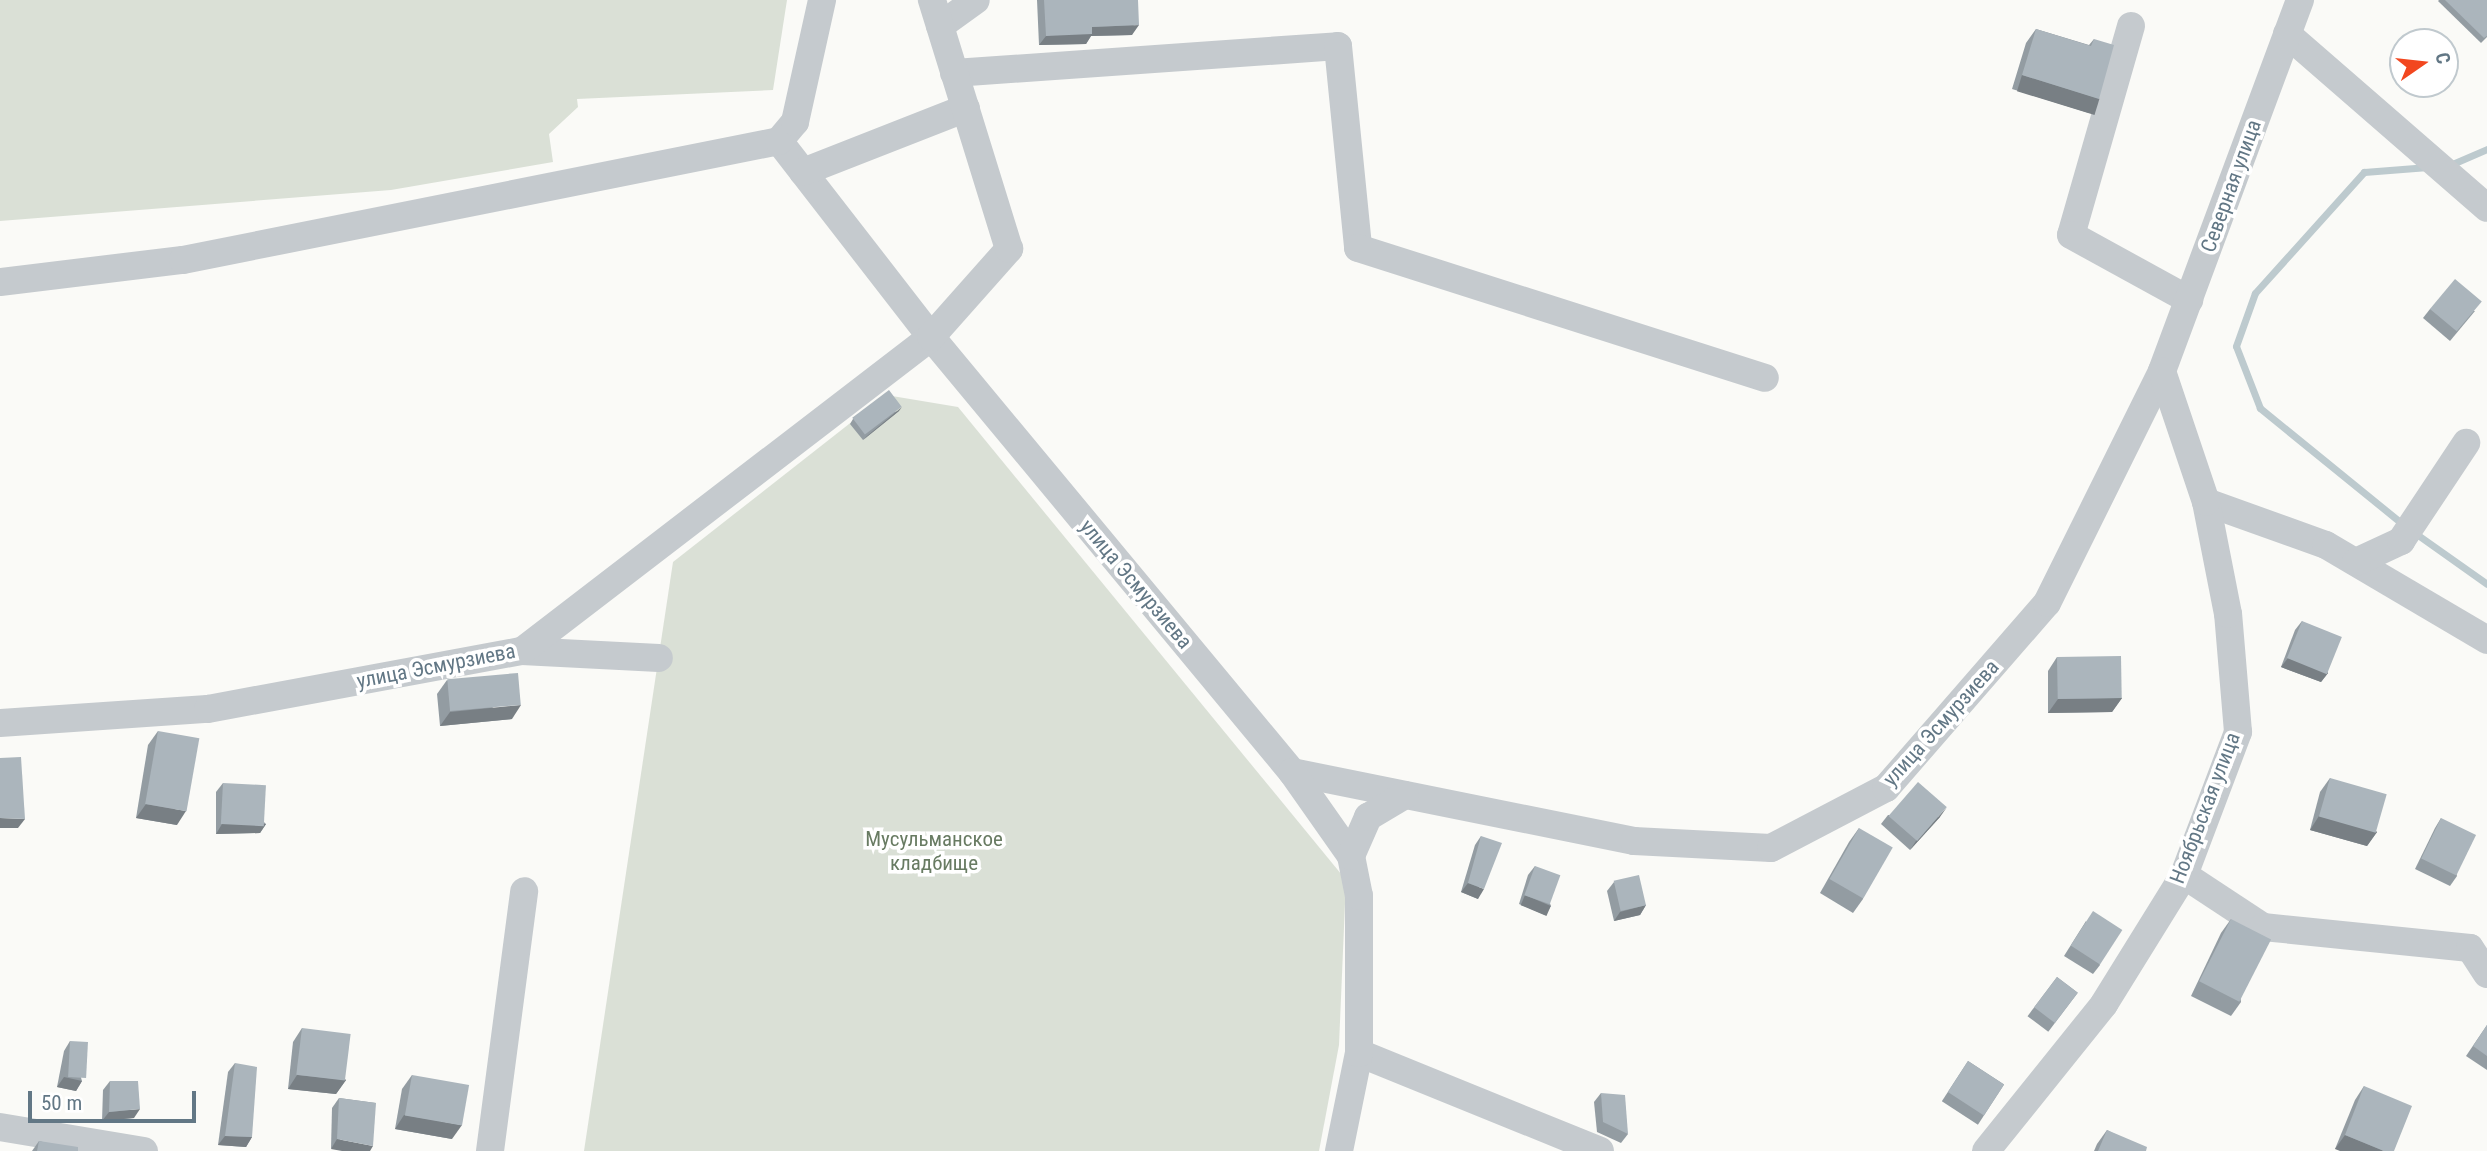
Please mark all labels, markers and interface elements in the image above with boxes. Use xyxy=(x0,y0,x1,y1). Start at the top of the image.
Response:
north arrow xyxy=(2389,28,2459,98)
text: С xyxy=(2430,50,2455,66)
street label: Северная улица xyxy=(2195,116,2267,256)
street label: улица Эсмурзиева xyxy=(1075,514,1197,654)
street label: улица Эсмурзиева xyxy=(355,638,517,694)
street label: улица Эсмурзиева xyxy=(1878,655,2004,791)
street label: Ноябрьская улица xyxy=(2165,729,2245,887)
park label: Мусульманское кладбище xyxy=(865,826,1003,876)
scale bar xyxy=(32,1078,200,1122)
text: 50 m xyxy=(41,1091,82,1115)

